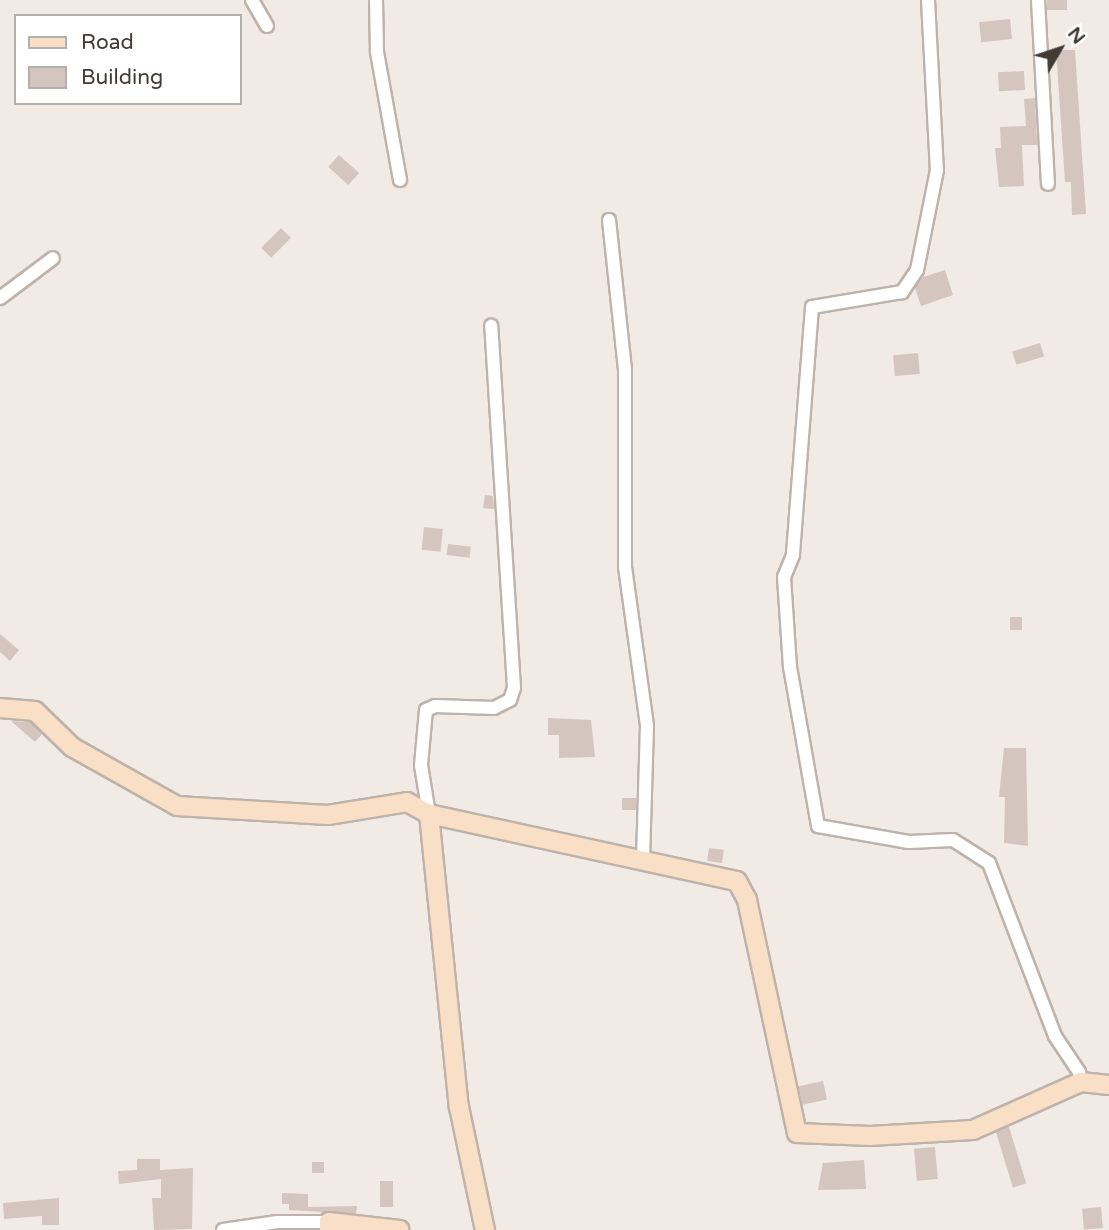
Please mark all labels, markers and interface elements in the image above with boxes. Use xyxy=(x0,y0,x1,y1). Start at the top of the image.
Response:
legend xyxy=(14,14,242,105)
north arrow xyxy=(1025,14,1095,84)
text: N xyxy=(1063,23,1090,49)
text: Road xyxy=(81,30,134,55)
text: Building xyxy=(81,65,163,90)

